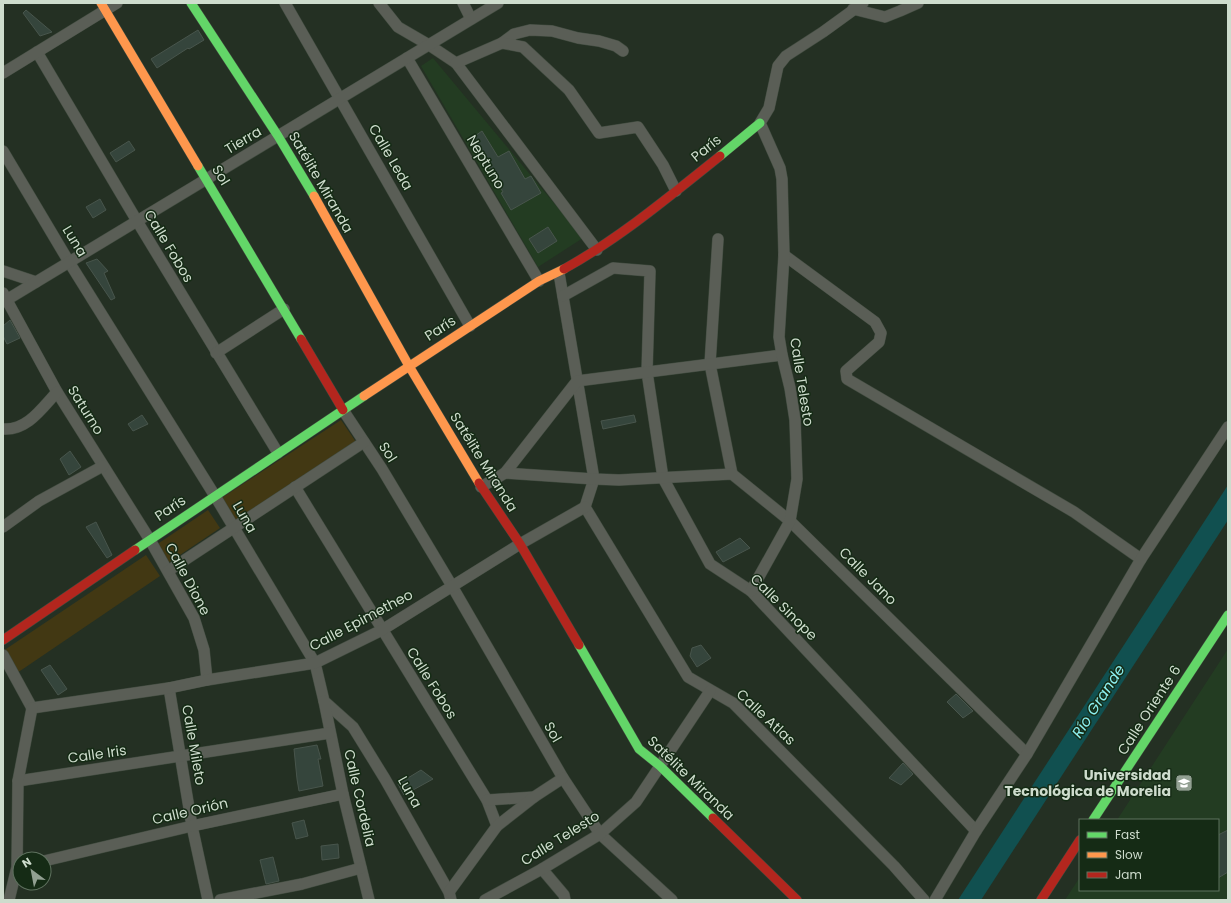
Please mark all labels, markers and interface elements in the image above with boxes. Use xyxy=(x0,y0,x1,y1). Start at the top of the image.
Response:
street label: Calle Leda xyxy=(364,120,418,194)
street label: Tierra xyxy=(221,121,265,159)
street label: Satélite Miranda xyxy=(284,128,358,236)
street label: París xyxy=(687,130,725,166)
street label: Neptuno xyxy=(462,131,510,193)
street label: Sol xyxy=(207,161,235,189)
street label: Calle Fobos xyxy=(139,206,199,286)
street label: Luna xyxy=(58,222,92,260)
street label: París xyxy=(420,310,460,346)
street label: Calle Telesto xyxy=(785,336,819,428)
street label: Saturno xyxy=(63,381,109,439)
street label: Satélite Miranda xyxy=(445,408,523,516)
street label: Sol xyxy=(374,438,402,466)
street label: París xyxy=(151,490,189,526)
street label: Luna xyxy=(228,498,262,536)
street label: Calle Dione xyxy=(161,539,216,619)
street label: Calle Jano xyxy=(835,543,901,609)
street label: Calle Sinope xyxy=(746,569,822,645)
street label: Calle Epimetheo xyxy=(306,584,416,656)
street label: Calle Fobos xyxy=(402,643,462,723)
water label: Río Grande xyxy=(1067,660,1129,742)
street label: Calle Oriente 6 xyxy=(1112,661,1186,759)
street label: Calle Atlas xyxy=(732,684,800,750)
street label: Calle Mileto xyxy=(177,703,211,787)
street label: Sol xyxy=(539,718,567,746)
street label: Satélite Miranda xyxy=(643,731,739,825)
street label: Calle Iris xyxy=(66,740,128,768)
street label: Calle Cordelia xyxy=(339,747,381,849)
place label: Universidad Tecnológica de Morelia xyxy=(1004,765,1171,801)
street label: Luna xyxy=(393,773,427,811)
school or university icon: Universidad Tecnológica de Morelia xyxy=(1174,773,1194,793)
street label: Calle Orión xyxy=(150,793,230,829)
street label: Calle Telesto xyxy=(517,806,603,870)
legend xyxy=(1079,819,1219,891)
text: Fast xyxy=(1115,826,1140,843)
text: Slow xyxy=(1115,846,1143,863)
north arrow xyxy=(12,851,52,891)
text: N xyxy=(19,854,34,871)
text: Jam xyxy=(1115,866,1142,883)

